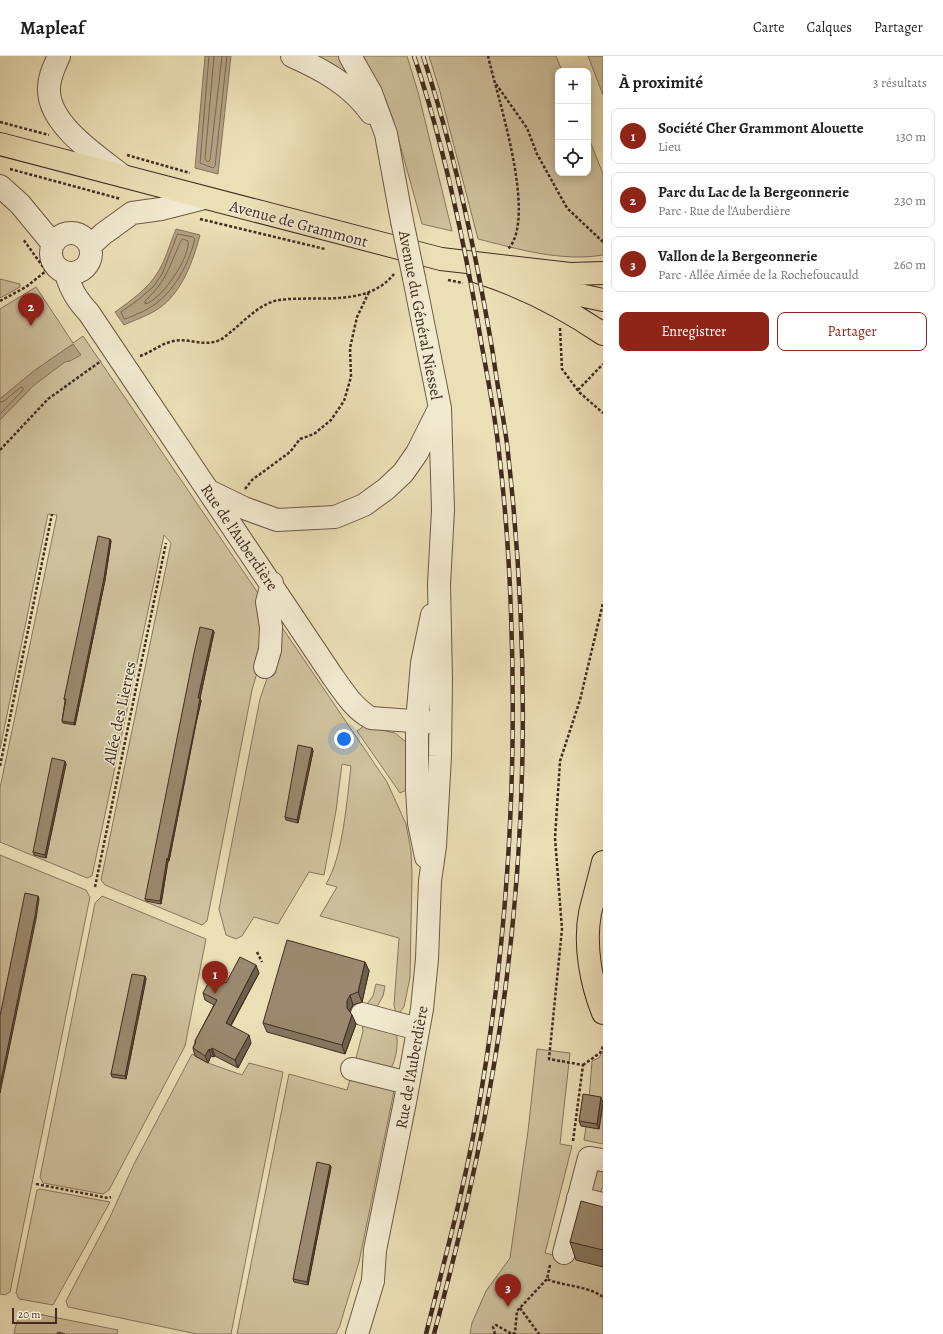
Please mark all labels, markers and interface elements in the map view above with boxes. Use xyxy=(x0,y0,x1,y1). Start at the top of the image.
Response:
text: Mapleaf xyxy=(20,15,85,41)
text: Carte xyxy=(753,18,784,37)
text: Calques xyxy=(806,18,852,37)
text: Partager xyxy=(874,18,923,37)
map controls xyxy=(555,68,591,176)
button: + xyxy=(555,68,591,104)
text: À proximité xyxy=(619,71,703,94)
text: 3 résultats xyxy=(873,74,927,91)
button: − xyxy=(555,104,591,140)
text: Société Cher Grammont Alouette xyxy=(658,118,864,138)
text: 1 xyxy=(631,128,635,145)
text: 130 m xyxy=(896,128,926,145)
text: Lieu xyxy=(658,138,681,155)
button: locate xyxy=(555,140,591,176)
text: Parc du Lac de la Bergeonnerie xyxy=(658,182,849,202)
text: 2 xyxy=(630,192,636,209)
text: 230 m xyxy=(894,192,926,209)
street label: Avenue de Grammont xyxy=(226,195,370,253)
text: Parc · Rue de l'Auberdière xyxy=(658,202,790,219)
street label: Avenue du Général Niessel xyxy=(393,228,447,402)
text: Vallon de la Bergeonnerie xyxy=(658,246,818,266)
text: 3 xyxy=(630,256,636,273)
text: 260 m xyxy=(893,256,926,273)
text: Parc · Allée Aimée de la Rochefoucauld xyxy=(658,266,859,283)
pin: 2 xyxy=(18,293,44,326)
button: Enregistrer xyxy=(619,312,769,351)
button: Partager xyxy=(777,312,927,351)
street label: Rue de l'Auberdière xyxy=(195,480,283,595)
street label: Allée des Lierres xyxy=(98,659,142,768)
your location xyxy=(334,729,354,749)
pin: 1 xyxy=(202,961,228,994)
street label: Rue de l'Auberdière xyxy=(390,1004,434,1130)
pin: 3 xyxy=(495,1274,521,1307)
scale bar xyxy=(12,1306,57,1325)
text: 20 m xyxy=(18,1307,40,1322)

